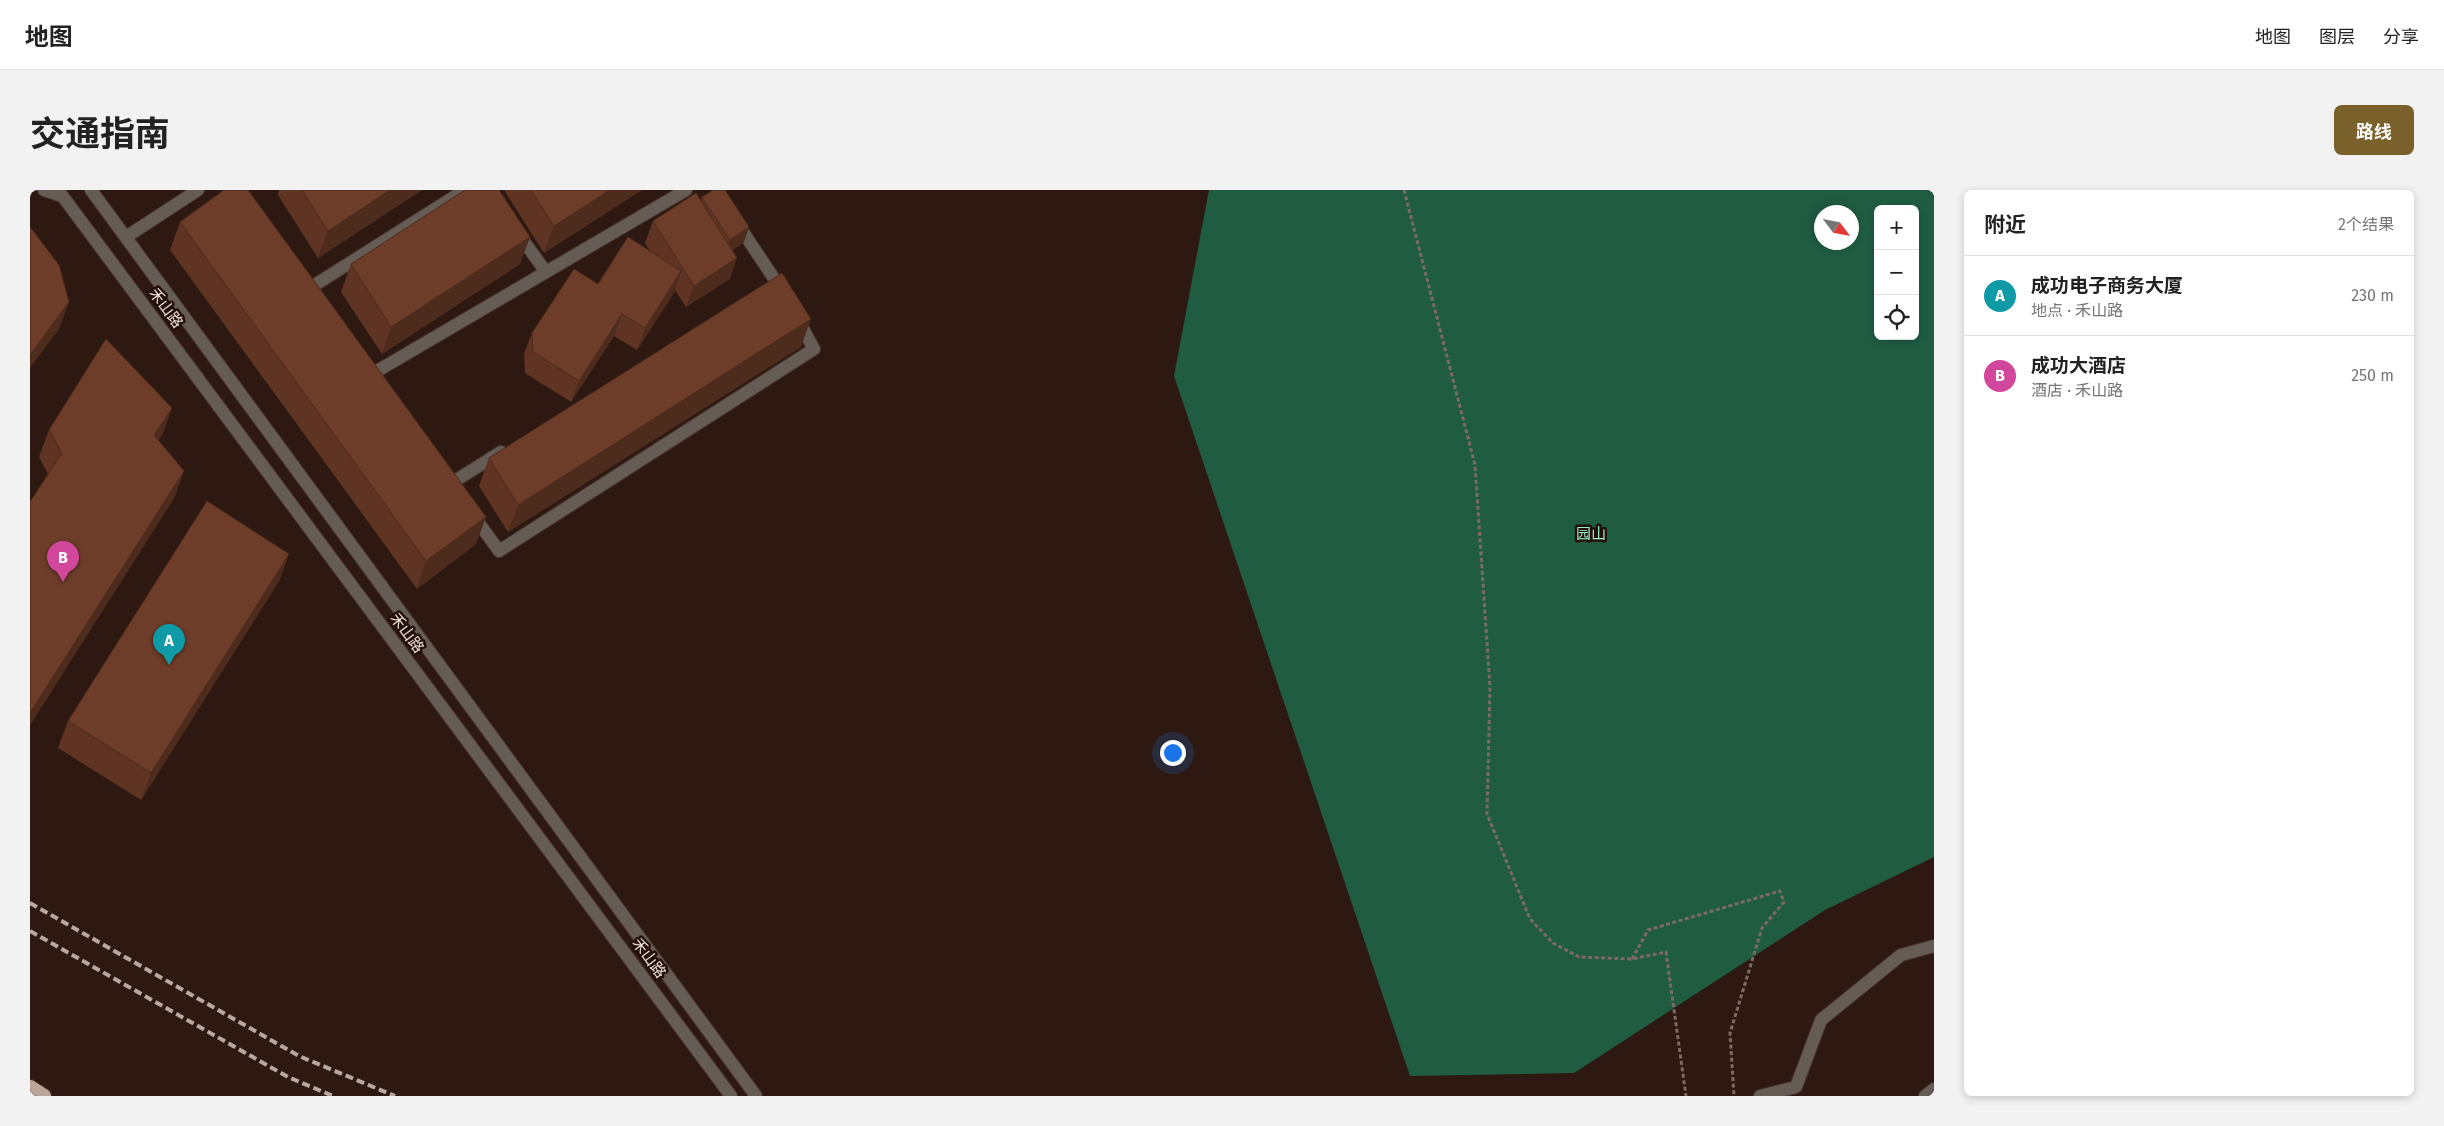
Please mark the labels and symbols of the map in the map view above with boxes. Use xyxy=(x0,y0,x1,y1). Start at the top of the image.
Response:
north arrow xyxy=(1814,205,1859,250)
street label: 禾山路 xyxy=(145,285,187,331)
park label: 园山 xyxy=(1576,525,1606,543)
pin: B xyxy=(47,541,79,582)
street label: 禾山路 xyxy=(386,610,428,656)
pin: A xyxy=(153,624,185,665)
your location xyxy=(1160,740,1186,766)
street label: 禾山路 xyxy=(628,935,670,981)

